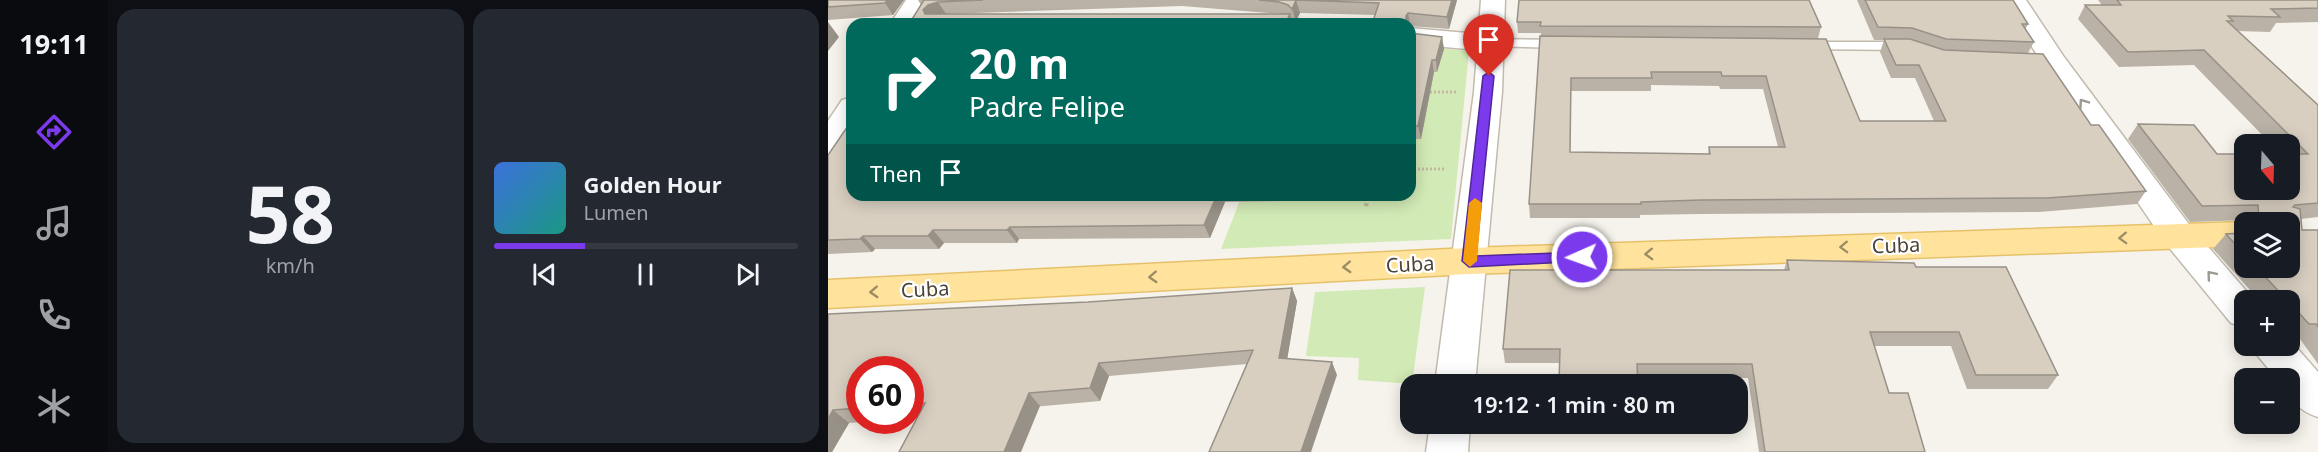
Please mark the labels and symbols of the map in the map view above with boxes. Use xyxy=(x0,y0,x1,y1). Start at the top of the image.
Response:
pin xyxy=(1463,14,1514,76)
one-way arrow xyxy=(2079,99,2090,110)
north arrow xyxy=(2234,134,2300,200)
position arrow xyxy=(1550,225,1614,289)
street label: Cuba xyxy=(1871,231,1921,259)
one-way arrow xyxy=(2118,232,2127,244)
one-way arrow xyxy=(1839,241,1848,253)
one-way arrow xyxy=(1644,248,1653,261)
street label: Cuba xyxy=(1385,249,1435,279)
one-way arrow xyxy=(1343,261,1352,274)
one-way arrow xyxy=(1148,271,1157,284)
one-way arrow xyxy=(2207,271,2218,282)
street label: Cuba xyxy=(900,274,950,304)
one-way arrow xyxy=(870,285,879,298)
speed limit sign: 60 xyxy=(846,356,924,434)

